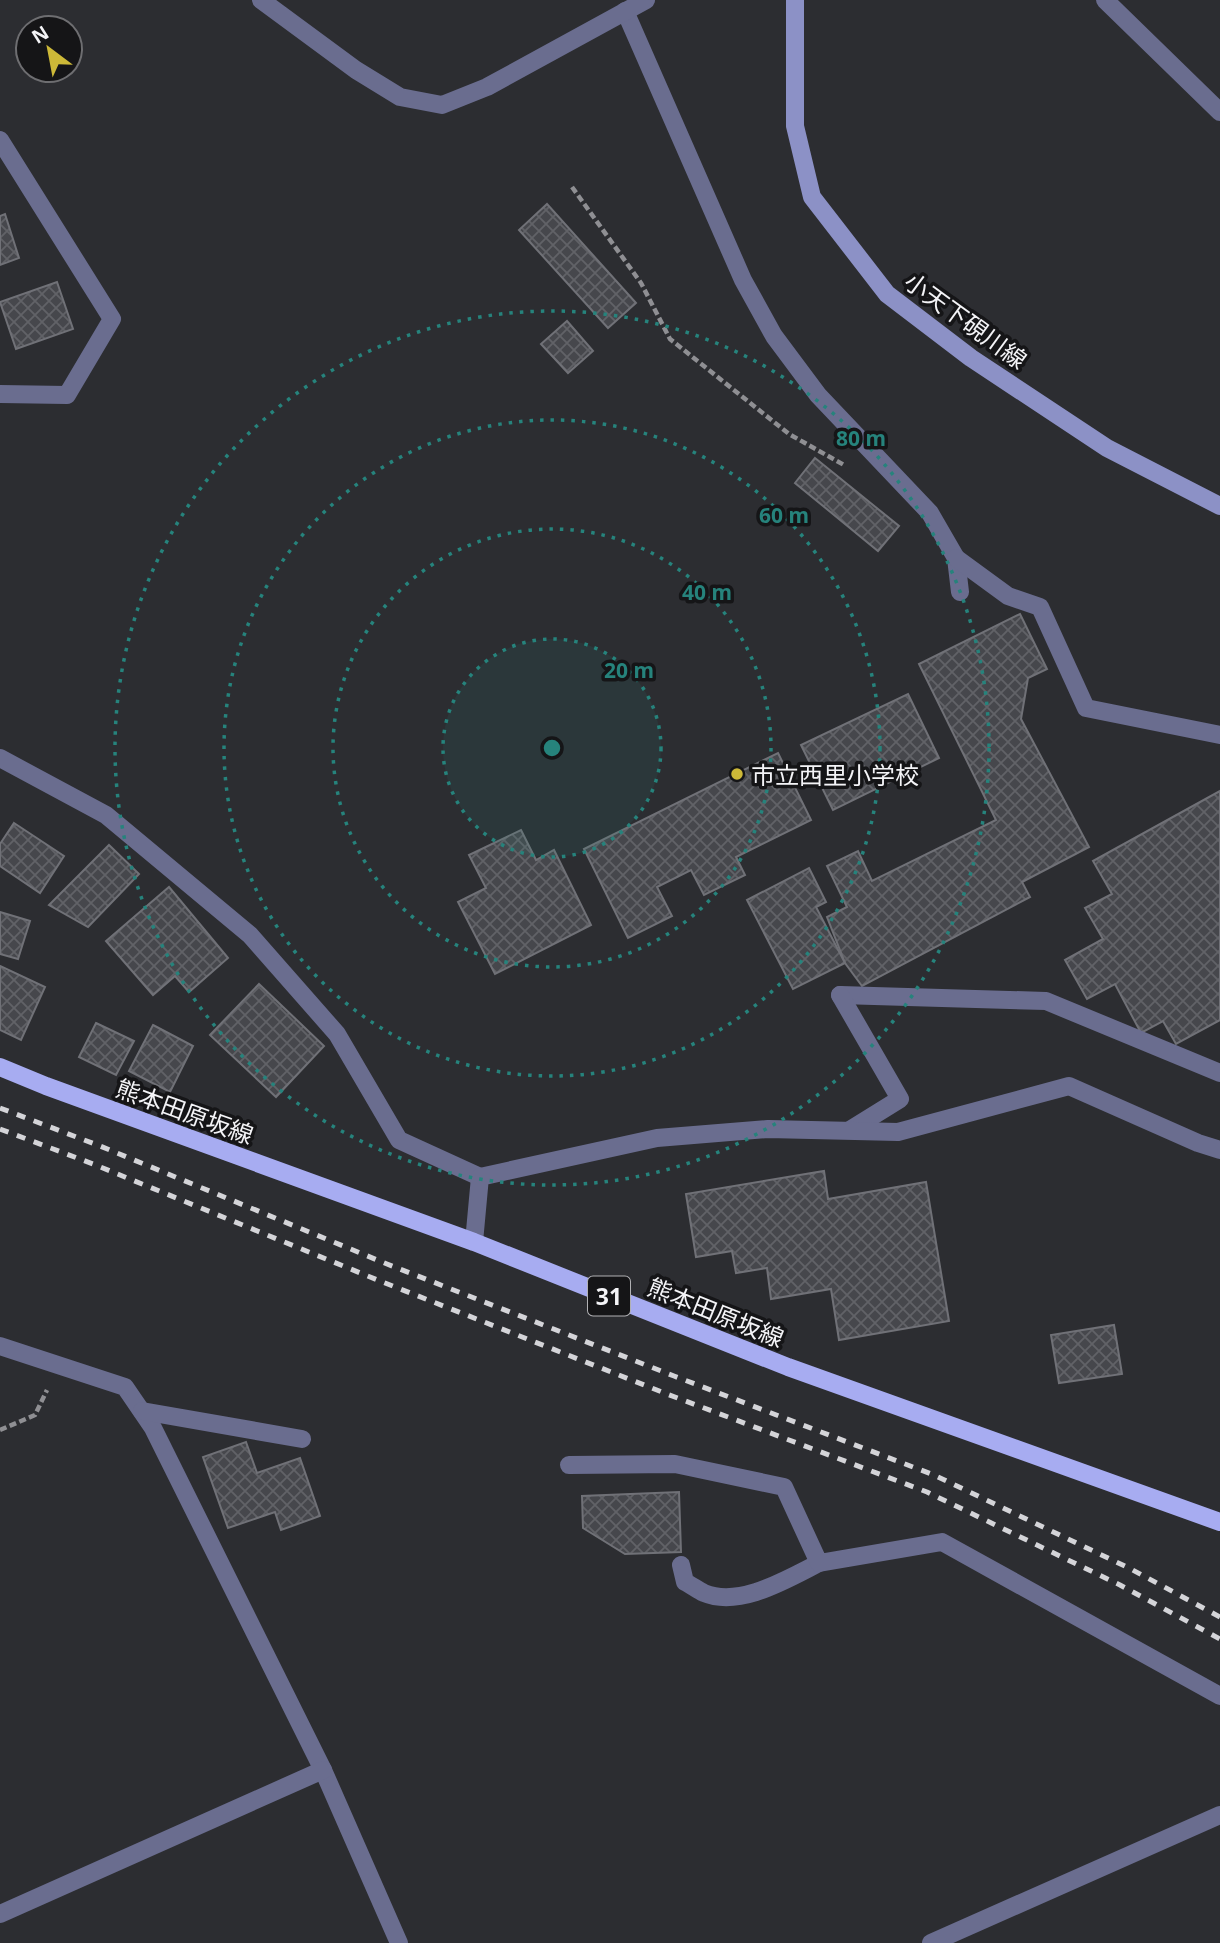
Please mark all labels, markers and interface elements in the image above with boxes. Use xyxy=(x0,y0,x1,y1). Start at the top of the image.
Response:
north arrow xyxy=(14,14,84,84)
text: N xyxy=(27,19,53,50)
street label: 小天下硯川線 xyxy=(898,264,1034,376)
text: 80 m xyxy=(836,424,886,452)
text: 60 m xyxy=(759,501,809,529)
text: 40 m xyxy=(682,578,732,606)
text: 20 m xyxy=(604,656,654,684)
centre of rings xyxy=(540,736,564,760)
place label: 市立西里小学校 xyxy=(751,758,919,791)
marker: 市立西里小学校 xyxy=(729,766,745,782)
street label: 熊本田原坂線 xyxy=(112,1071,258,1151)
street label: 熊本田原坂線 xyxy=(643,1270,789,1354)
road number: 31 xyxy=(588,1276,630,1316)

